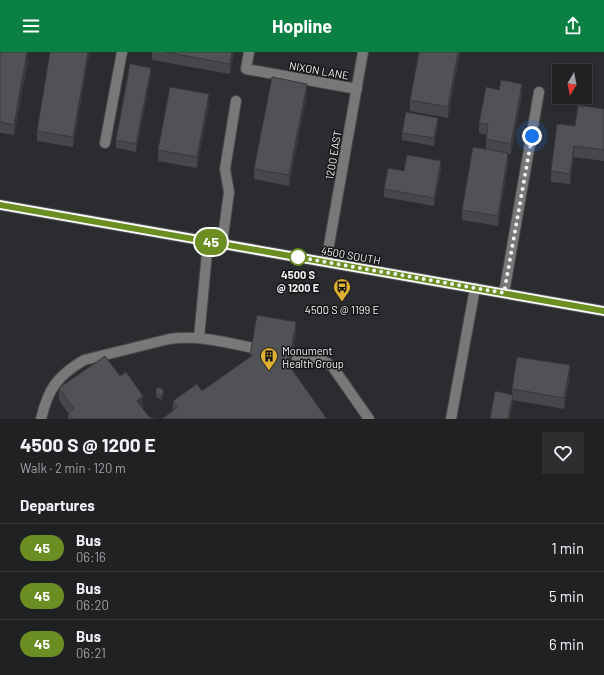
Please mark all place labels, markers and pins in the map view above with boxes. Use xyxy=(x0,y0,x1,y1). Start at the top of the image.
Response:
marker: 4500 S @ 1200 E xyxy=(289,248,307,266)
place label: 4500 S @ 1200 E xyxy=(277,268,320,294)
bus stop icon: 4500 S @ 1199 E xyxy=(332,277,352,302)
place label: 4500 S @ 1199 E xyxy=(305,303,379,316)
place label: Monument Health Group xyxy=(282,344,344,370)
building icon: Monument Health Group xyxy=(259,346,279,371)

